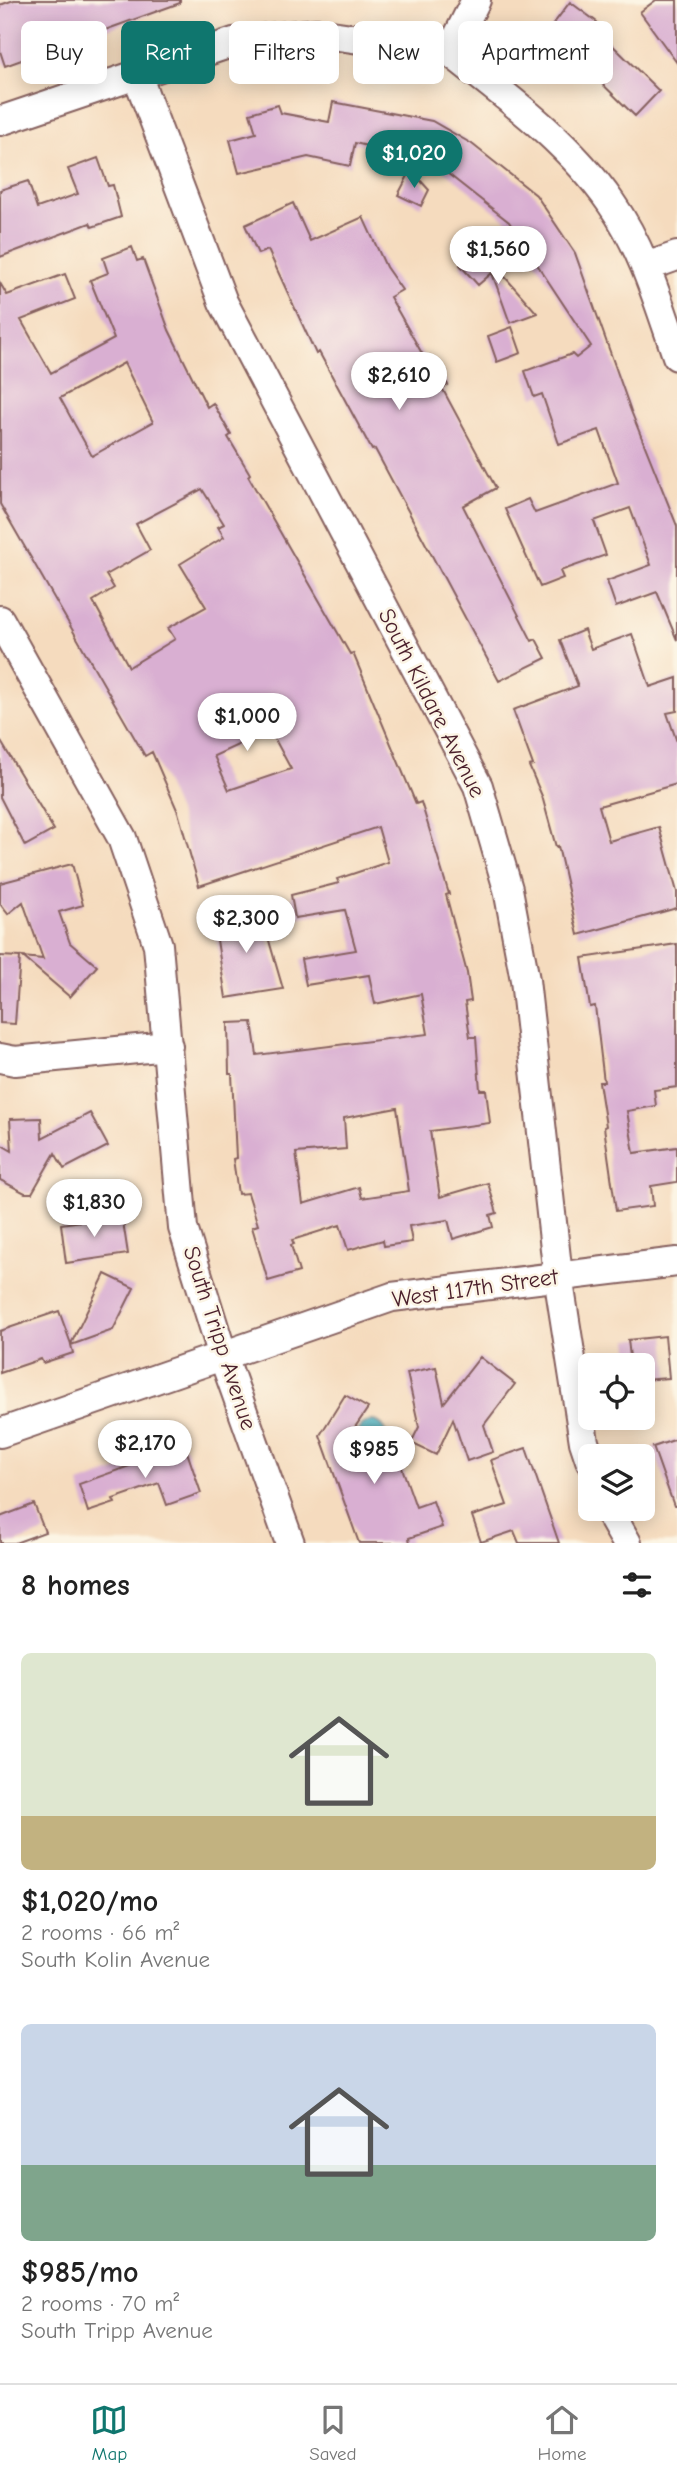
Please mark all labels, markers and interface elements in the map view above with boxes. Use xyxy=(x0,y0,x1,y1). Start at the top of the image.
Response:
chip: Buy xyxy=(21,21,107,84)
chip: Rent xyxy=(121,21,215,84)
chip: Filters xyxy=(229,21,339,84)
chip: New xyxy=(353,21,444,84)
chip: Apartment xyxy=(458,21,613,84)
pin: $1,020 xyxy=(357,130,471,190)
text: $1,020 xyxy=(381,139,447,166)
pin: $1,560 xyxy=(441,226,555,286)
text: $1,560 xyxy=(466,235,530,262)
pin: $2,610 xyxy=(342,352,456,412)
text: $2,610 xyxy=(367,361,431,388)
street label: South Kildare Avenue xyxy=(373,604,491,802)
pin: $1,000 xyxy=(190,694,304,753)
text: $1,000 xyxy=(214,702,280,729)
pin: $2,300 xyxy=(189,895,303,955)
text: $2,300 xyxy=(212,904,280,931)
pin: $1,830 xyxy=(37,1180,151,1239)
text: $1,830 xyxy=(62,1188,126,1215)
street label: South Tripp Avenue xyxy=(178,1243,262,1433)
street label: West 117th Street xyxy=(390,1263,561,1313)
map controls xyxy=(578,1353,655,1521)
button: locate xyxy=(578,1353,655,1430)
pin: $2,170 xyxy=(88,1420,202,1480)
pin: $985 xyxy=(333,1426,415,1486)
text: $2,170 xyxy=(114,1429,176,1456)
text: $985 xyxy=(349,1435,399,1462)
button: layers xyxy=(578,1444,655,1521)
icon: filters xyxy=(618,1566,656,1604)
text: 8 homes xyxy=(21,1568,130,1603)
icon: home xyxy=(276,1698,402,1824)
text: $1,020/mo xyxy=(21,1884,158,1919)
text: 2 rooms · 66 m² xyxy=(21,1919,179,1946)
text: South Kolin Avenue xyxy=(21,1946,210,1973)
icon: home xyxy=(276,2069,402,2195)
text: $985/mo xyxy=(21,2255,139,2290)
text: 2 rooms · 70 m² xyxy=(21,2290,179,2317)
text: South Tripp Avenue xyxy=(21,2317,213,2344)
tab: Map xyxy=(90,2401,128,2465)
tab: Saved xyxy=(309,2401,357,2465)
tab: Home xyxy=(538,2401,587,2465)

